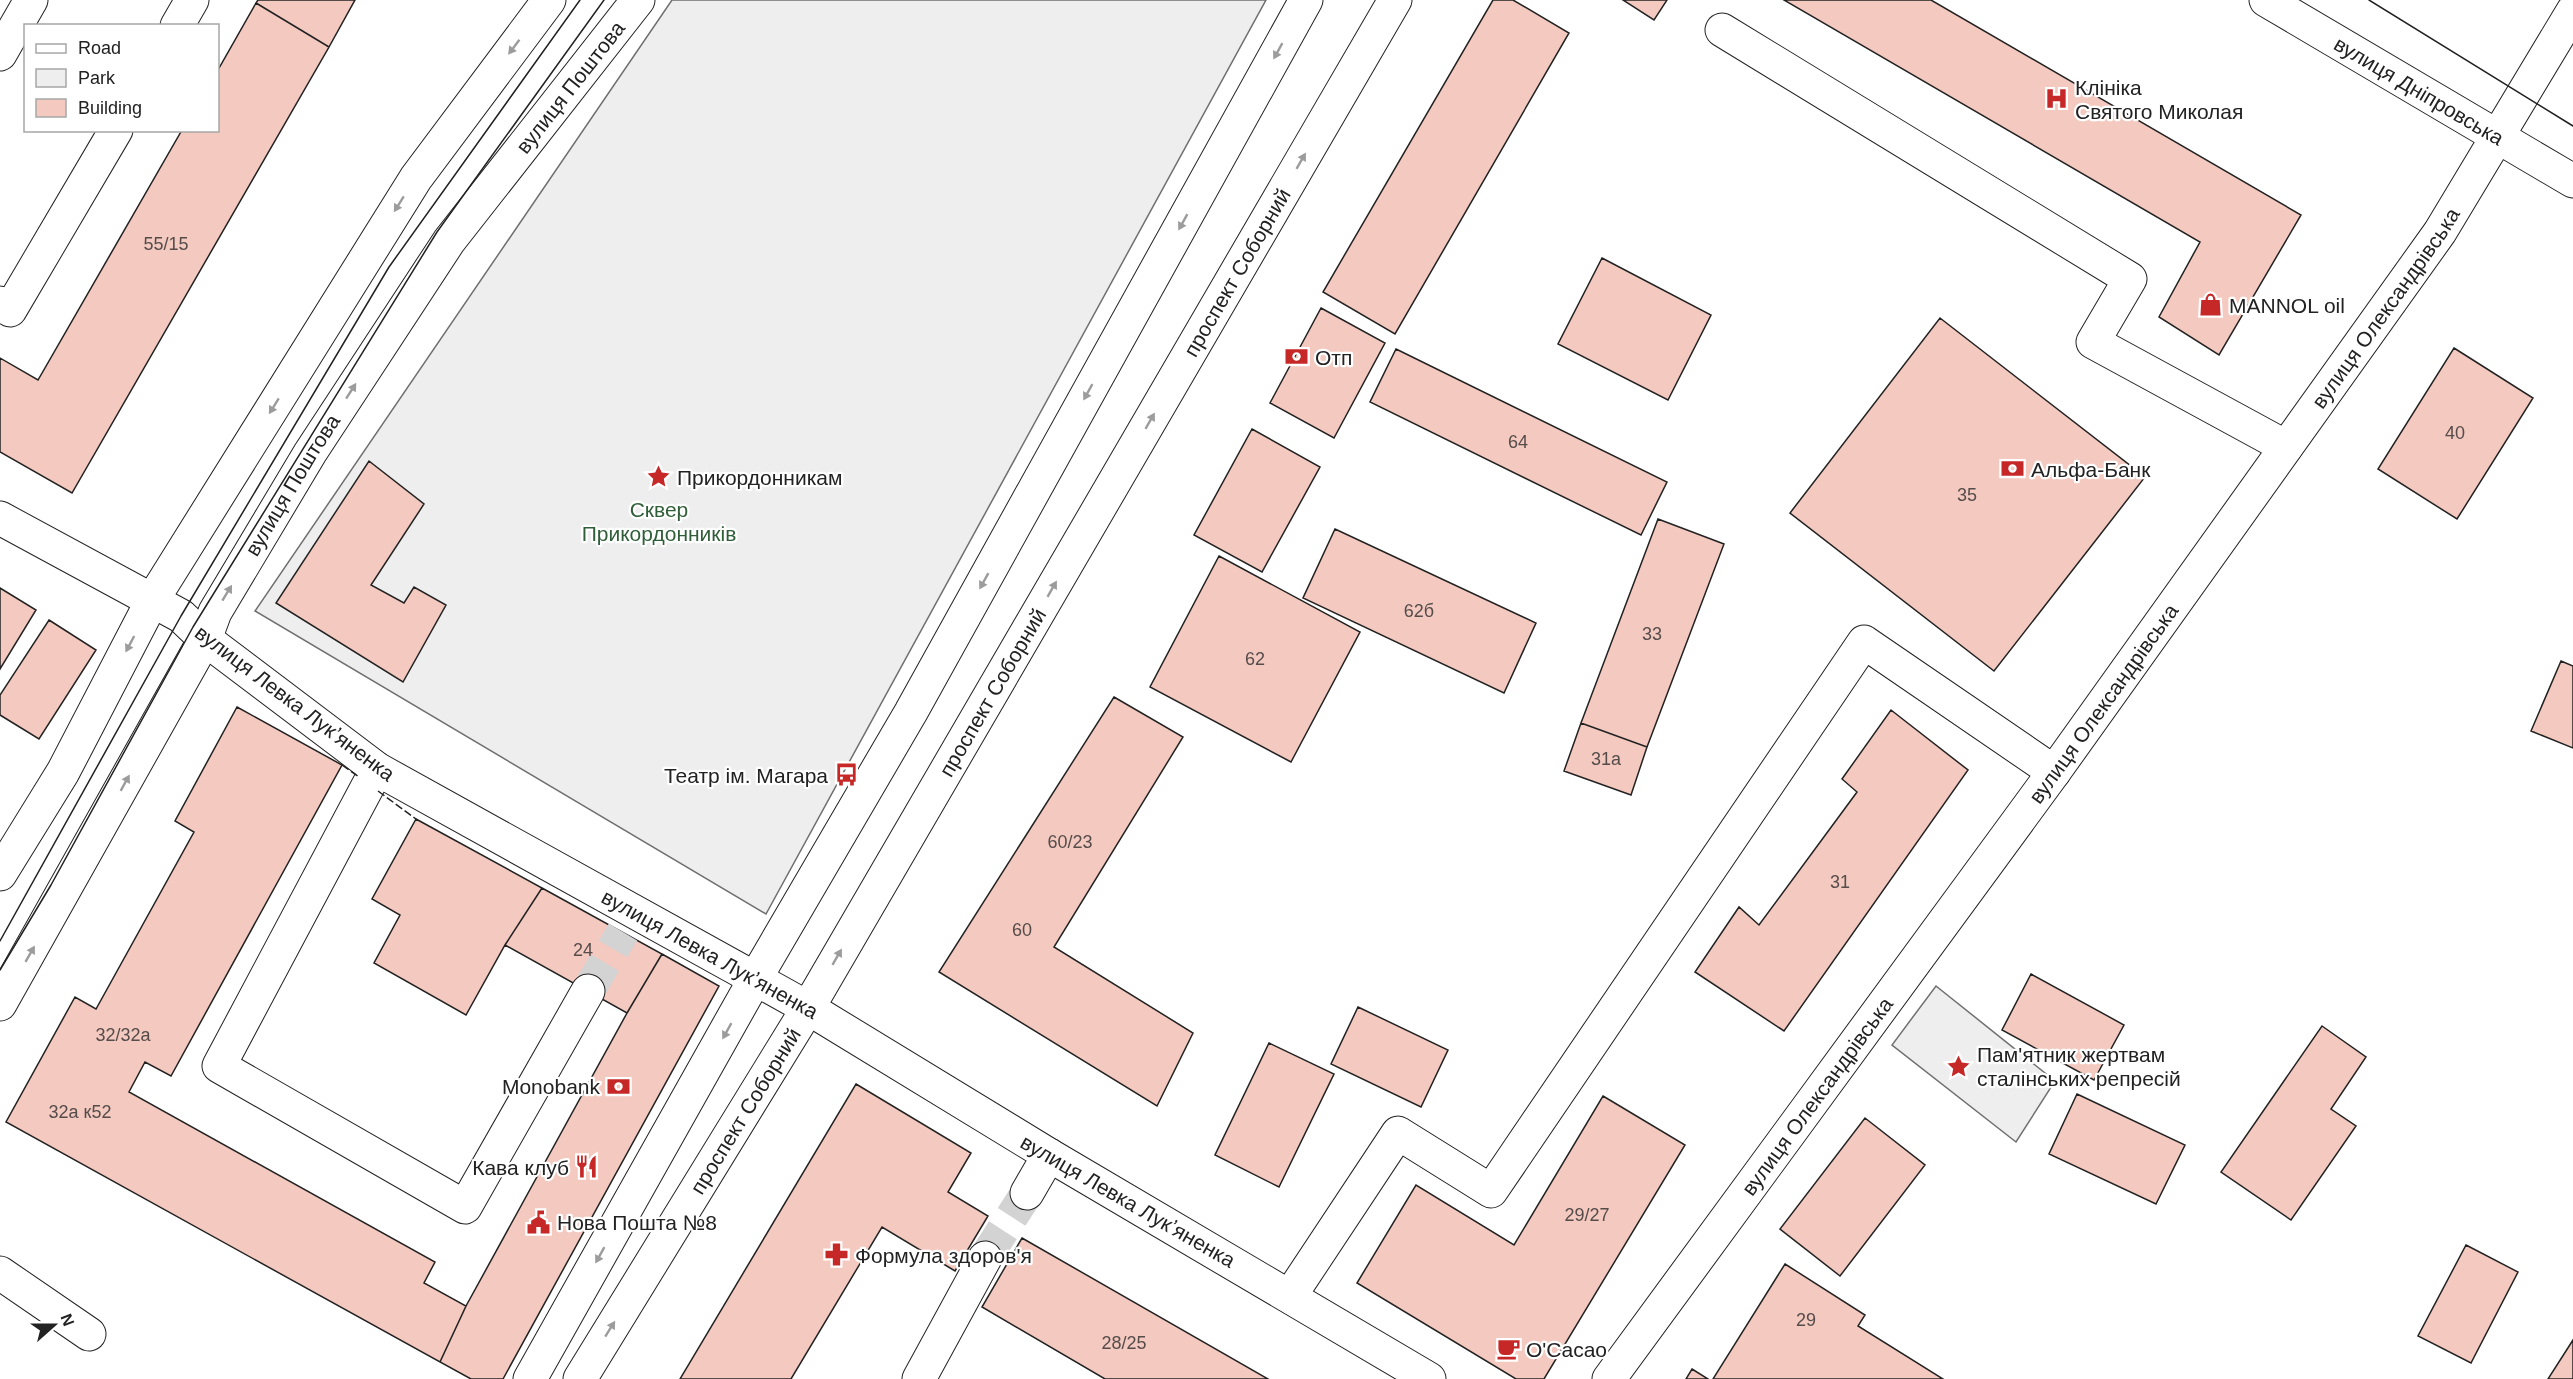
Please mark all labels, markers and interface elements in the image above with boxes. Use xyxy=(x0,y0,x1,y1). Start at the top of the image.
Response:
street label: вулиця Поштова xyxy=(511,16,629,157)
legend xyxy=(24,24,219,132)
street label: вулиця Дніпровська xyxy=(2330,31,2509,149)
text: Road xyxy=(78,38,121,58)
one-way arrow xyxy=(508,39,520,54)
one-way arrow xyxy=(1273,43,1283,60)
text: Park xyxy=(78,68,116,88)
place label: Клініка Святого Миколая xyxy=(2075,76,2243,123)
hospital icon: Клініка Святого Миколая xyxy=(2044,86,2070,112)
text: Building xyxy=(78,98,142,118)
one-way arrow xyxy=(1295,153,1306,169)
street label: проспект Соборний xyxy=(1179,184,1294,360)
one-way arrow xyxy=(394,196,405,212)
street label: вулиця Олександрівська xyxy=(2307,203,2464,412)
one-way arrow xyxy=(1178,213,1188,230)
house number: 55/15 xyxy=(143,234,189,254)
shop icon: MANNOL oil xyxy=(2198,292,2224,318)
place label: MANNOL oil xyxy=(2229,294,2345,317)
bank icon: Отп xyxy=(1284,344,1310,370)
place label: Отп xyxy=(1315,346,1352,369)
one-way arrow xyxy=(345,383,356,399)
one-way arrow xyxy=(1083,384,1094,400)
one-way arrow xyxy=(268,398,279,414)
street label: вулиця Поштова xyxy=(240,410,344,560)
one-way arrow xyxy=(1145,412,1155,429)
house number: 40 xyxy=(2445,423,2465,443)
house number: 64 xyxy=(1508,432,1528,452)
bank icon: Альфа-Банк xyxy=(2000,456,2026,482)
place label: Альфа-Банк xyxy=(2031,458,2151,481)
place icon: Прикордонникам xyxy=(646,464,672,490)
place label: Прикордонникам xyxy=(677,466,842,489)
house number: 35 xyxy=(1957,485,1977,505)
park label: Сквер Прикордонників xyxy=(582,498,736,545)
one-way arrow xyxy=(978,573,989,589)
one-way arrow xyxy=(1046,581,1057,597)
one-way arrow xyxy=(221,585,232,601)
street label: вулиця Олександрівська xyxy=(2024,599,2182,807)
house number: 62б xyxy=(1404,601,1434,621)
street label: проспект Соборний xyxy=(934,604,1050,780)
street label: вулиця Левка Лукʼяненка xyxy=(191,620,399,786)
house number: 33 xyxy=(1642,624,1662,644)
one-way arrow xyxy=(125,636,135,653)
house number: 62 xyxy=(1245,649,1265,669)
house number: 31а xyxy=(1591,749,1622,769)
bus stop icon: Театр ім. Магара xyxy=(833,762,859,788)
place label: Театр ім. Магара xyxy=(664,764,828,787)
one-way arrow xyxy=(119,775,130,791)
house number: 60/23 xyxy=(1047,832,1093,852)
house number: 31 xyxy=(1830,872,1850,892)
street label: вулиця Левка Лукʼяненка xyxy=(598,885,822,1023)
house number: 60 xyxy=(1012,920,1032,940)
house number: 24 xyxy=(573,940,593,960)
one-way arrow xyxy=(24,946,35,962)
one-way arrow xyxy=(832,949,843,965)
street label: вулиця Олександрівська xyxy=(1736,992,1897,1199)
one-way arrow xyxy=(722,1022,732,1039)
street label: проспект Соборний xyxy=(685,1023,805,1198)
house number: 32/32а xyxy=(95,1025,152,1045)
place label: Пам'ятник жертвам сталінських репресій xyxy=(1977,1043,2181,1090)
place icon: Пам'ятник жертвам сталінських репресій xyxy=(1946,1053,1972,1079)
bank icon: Monobank xyxy=(605,1073,631,1099)
place label: Monobank xyxy=(502,1075,600,1098)
house number: 32а к52 xyxy=(49,1102,111,1122)
street label: вулиця Левка Лукʼяненка xyxy=(1017,1130,1240,1272)
restaurant icon: Кава клуб xyxy=(574,1154,600,1180)
place label: Кава клуб xyxy=(472,1156,569,1179)
house number: 29/27 xyxy=(1564,1205,1610,1225)
public building icon: Нова Пошта №8 xyxy=(526,1209,552,1235)
place label: Нова Пошта №8 xyxy=(557,1211,717,1234)
pharmacy icon: Формула здоров'я xyxy=(824,1242,850,1268)
place label: Формула здоров'я xyxy=(855,1244,1032,1267)
one-way arrow xyxy=(595,1247,605,1264)
north arrow xyxy=(24,1295,84,1355)
house number: 29 xyxy=(1796,1310,1816,1330)
text: N xyxy=(58,1311,78,1328)
one-way arrow xyxy=(605,1321,616,1337)
house number: 28/25 xyxy=(1101,1333,1147,1353)
cafe icon: O'Cacao xyxy=(1495,1336,1521,1362)
place label: O'Cacao xyxy=(1526,1338,1607,1361)

